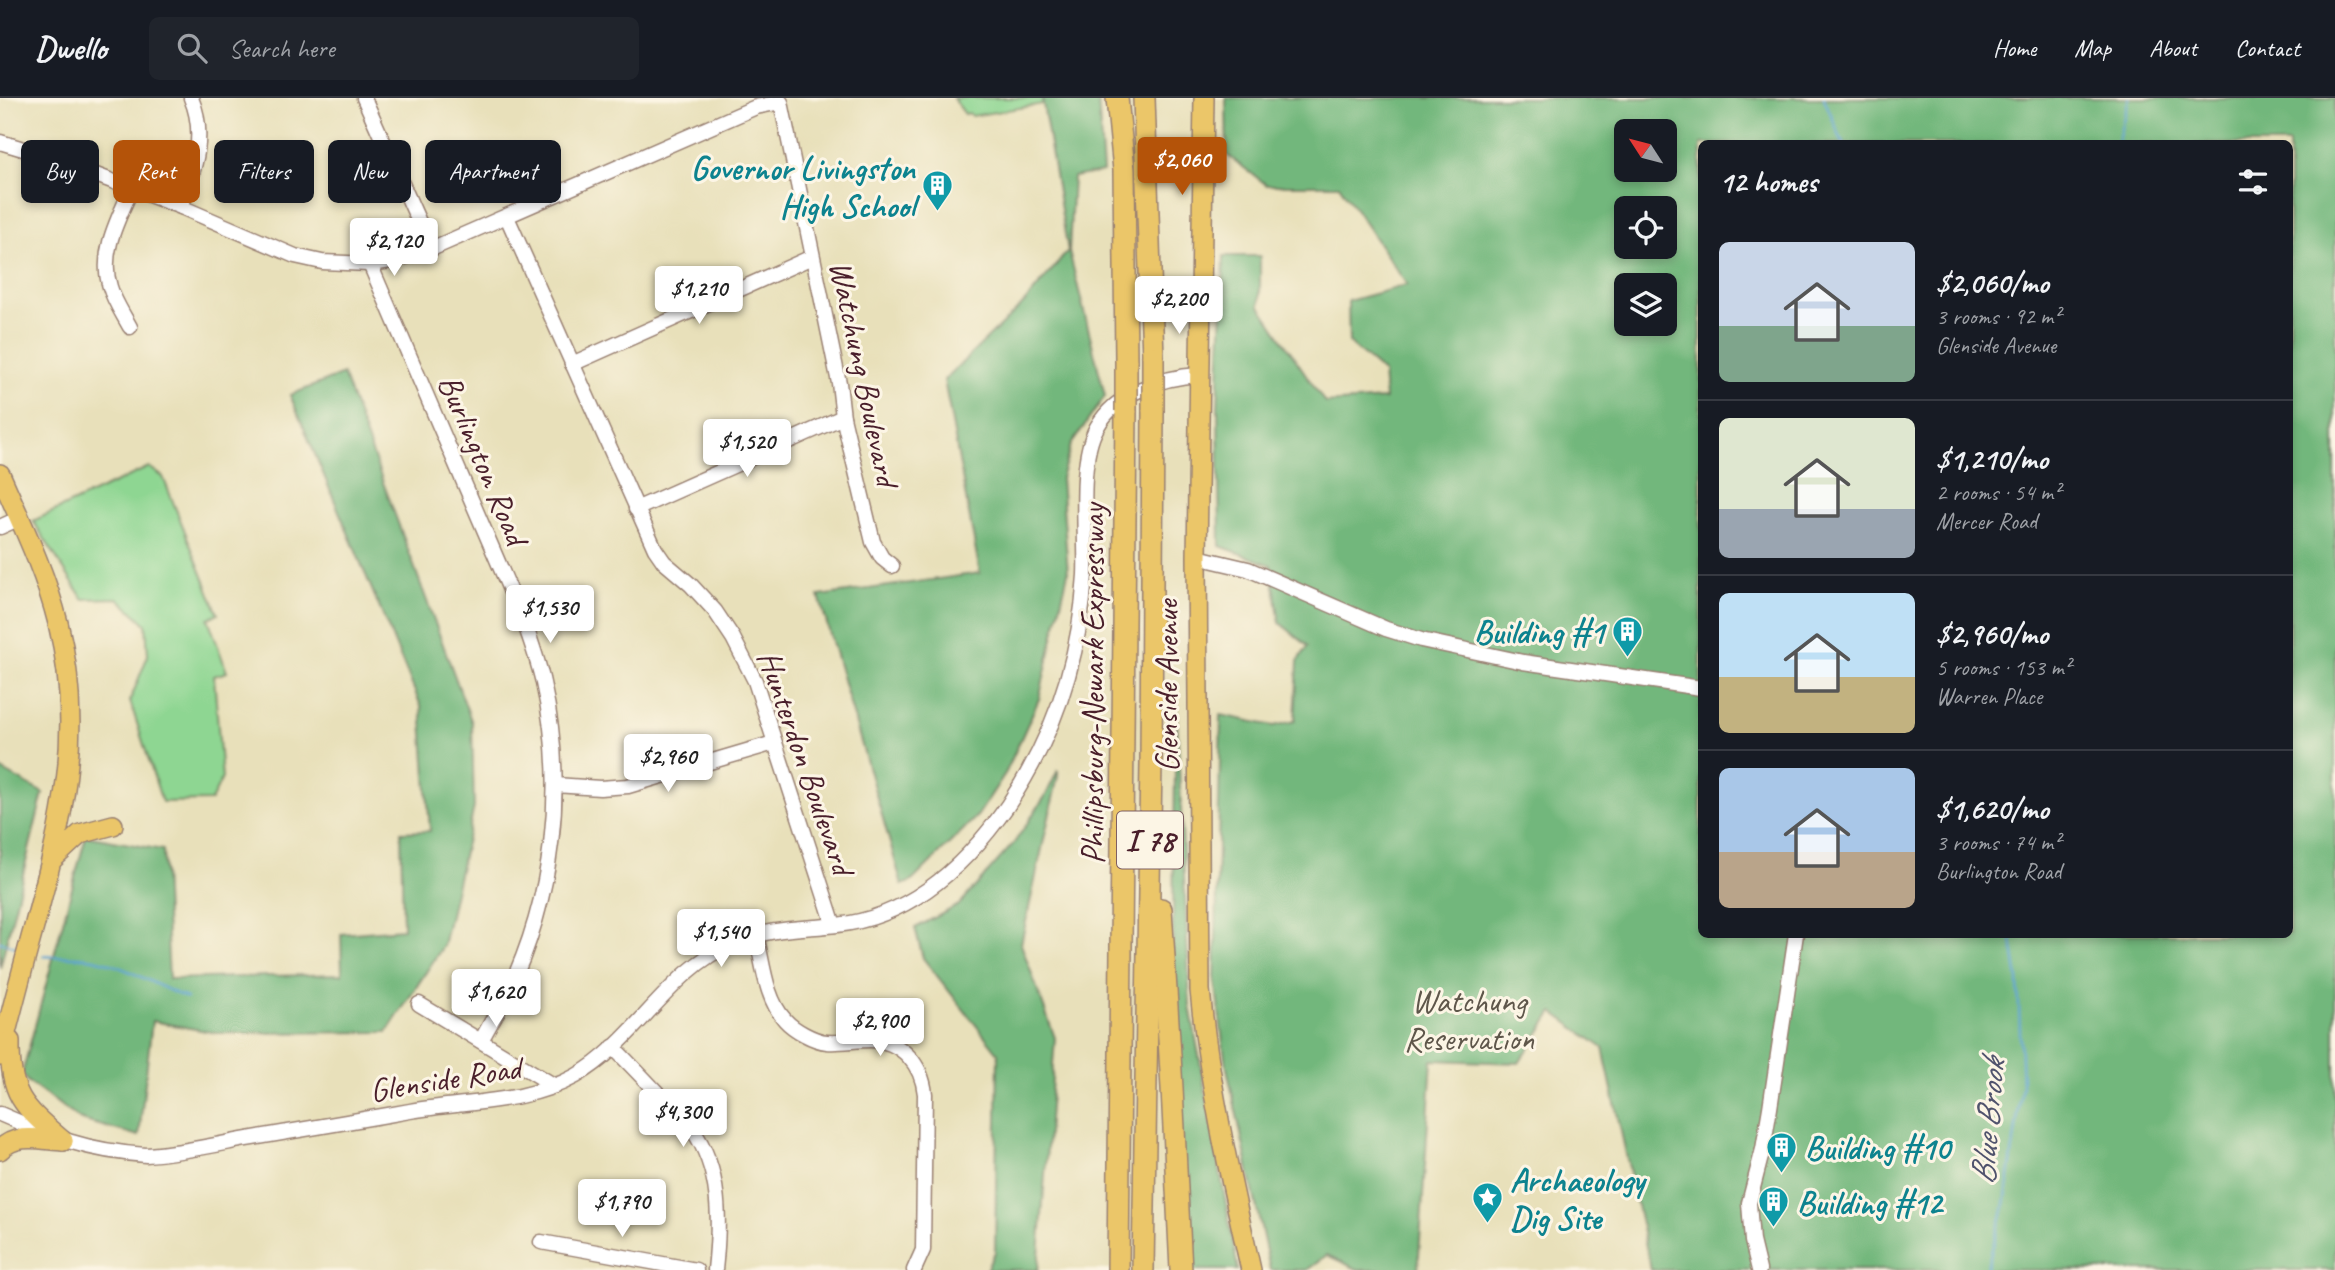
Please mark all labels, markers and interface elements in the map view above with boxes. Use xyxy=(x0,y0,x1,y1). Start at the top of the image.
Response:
search box xyxy=(149,17,639,80)
text: Dwello xyxy=(35,27,107,69)
icon: search xyxy=(173,29,211,67)
text: Search here xyxy=(229,32,335,65)
text: Home xyxy=(1993,33,2036,63)
text: Map xyxy=(2074,33,2111,63)
text: About xyxy=(2149,33,2197,63)
text: Contact xyxy=(2235,33,2300,63)
north arrow xyxy=(1614,119,1676,182)
map controls xyxy=(1614,119,1677,336)
pin: $2,060 xyxy=(1125,138,1239,197)
chip: Buy xyxy=(21,140,99,203)
chip: Rent xyxy=(113,140,200,203)
chip: Filters xyxy=(214,140,314,203)
chip: New xyxy=(328,140,411,203)
chip: Apartment xyxy=(425,140,561,203)
text: $2,060 xyxy=(1154,145,1210,174)
place label: Governor Livingston High School xyxy=(691,147,921,227)
text: 12 homes xyxy=(1719,163,1817,201)
icon: filters xyxy=(2234,163,2272,201)
building icon: Governor Livingston High School xyxy=(921,169,955,213)
button: locate xyxy=(1614,196,1677,259)
pin: $2,120 xyxy=(337,218,451,278)
text: $2,120 xyxy=(366,226,422,255)
street label: Watchung Boulevard xyxy=(820,257,909,495)
text: $2,060/mo xyxy=(1936,264,2049,302)
pin: $1,210 xyxy=(642,266,756,326)
icon: home xyxy=(1775,270,1859,354)
button: layers xyxy=(1614,273,1677,336)
text: $1,210 xyxy=(671,274,727,303)
pin: $2,200 xyxy=(1122,276,1236,336)
text: $2,200 xyxy=(1151,284,1207,313)
text: 3 rooms · 92 m² xyxy=(1936,302,2060,331)
text: Glenside Avenue xyxy=(1936,331,2056,360)
street label: Burlington Road xyxy=(429,368,540,555)
pin: $1,520 xyxy=(690,420,804,479)
text: $1,520 xyxy=(719,427,775,456)
text: $1,210/mo xyxy=(1936,440,2048,478)
icon: home xyxy=(1775,446,1859,530)
text: 2 rooms · 54 m² xyxy=(1936,478,2060,507)
street label: Phillipsburg-Newark Expressway xyxy=(1072,501,1114,864)
text: Mercer Road xyxy=(1936,507,2037,536)
pin: $1,530 xyxy=(493,586,607,645)
text: $1,530 xyxy=(522,593,578,622)
street label: Glenside Avenue xyxy=(1146,597,1188,772)
place label: Building #1 xyxy=(1474,611,1607,653)
building icon: Building #1 xyxy=(1610,614,1644,658)
text: $2,960/mo xyxy=(1936,615,2048,653)
icon: home xyxy=(1775,621,1859,705)
street label: Hunterdon Boulevard xyxy=(748,645,866,884)
text: 5 rooms · 153 m² xyxy=(1936,653,2071,682)
text: Warren Place xyxy=(1936,682,2042,711)
pin: $2,960 xyxy=(611,734,725,794)
text: $2,960 xyxy=(640,742,696,771)
text: $1,620/mo xyxy=(1936,790,2049,828)
icon: home xyxy=(1775,796,1859,880)
road number: I 78 xyxy=(1117,812,1183,868)
text: 3 rooms · 74 m² xyxy=(1936,828,2060,857)
text: Burlington Road xyxy=(1936,857,2062,886)
pin: $1,540 xyxy=(664,910,778,969)
text: $1,540 xyxy=(693,917,749,946)
pin: $1,620 xyxy=(439,970,553,1029)
text: $1,620 xyxy=(468,977,524,1006)
park label: Watchung Reservation xyxy=(1404,980,1534,1060)
pin: $2,900 xyxy=(823,998,937,1058)
text: $2,900 xyxy=(852,1006,908,1035)
street label: Glenside Road xyxy=(367,1046,528,1112)
water label: Blue Brook xyxy=(1960,1051,2016,1186)
pin: $4,300 xyxy=(626,1090,740,1149)
text: $4,300 xyxy=(655,1097,711,1126)
place label: Building #10 xyxy=(1805,1127,1953,1169)
building icon: Building #10 xyxy=(1765,1130,1799,1174)
place label: Archaeology Dig Site xyxy=(1510,1159,1648,1239)
pin: $1,790 xyxy=(565,1180,679,1239)
place icon: Archaeology Dig Site xyxy=(1470,1181,1504,1225)
place label: Building #12 xyxy=(1797,1182,1945,1224)
building icon: Building #12 xyxy=(1757,1185,1791,1229)
text: $1,790 xyxy=(594,1187,650,1216)

